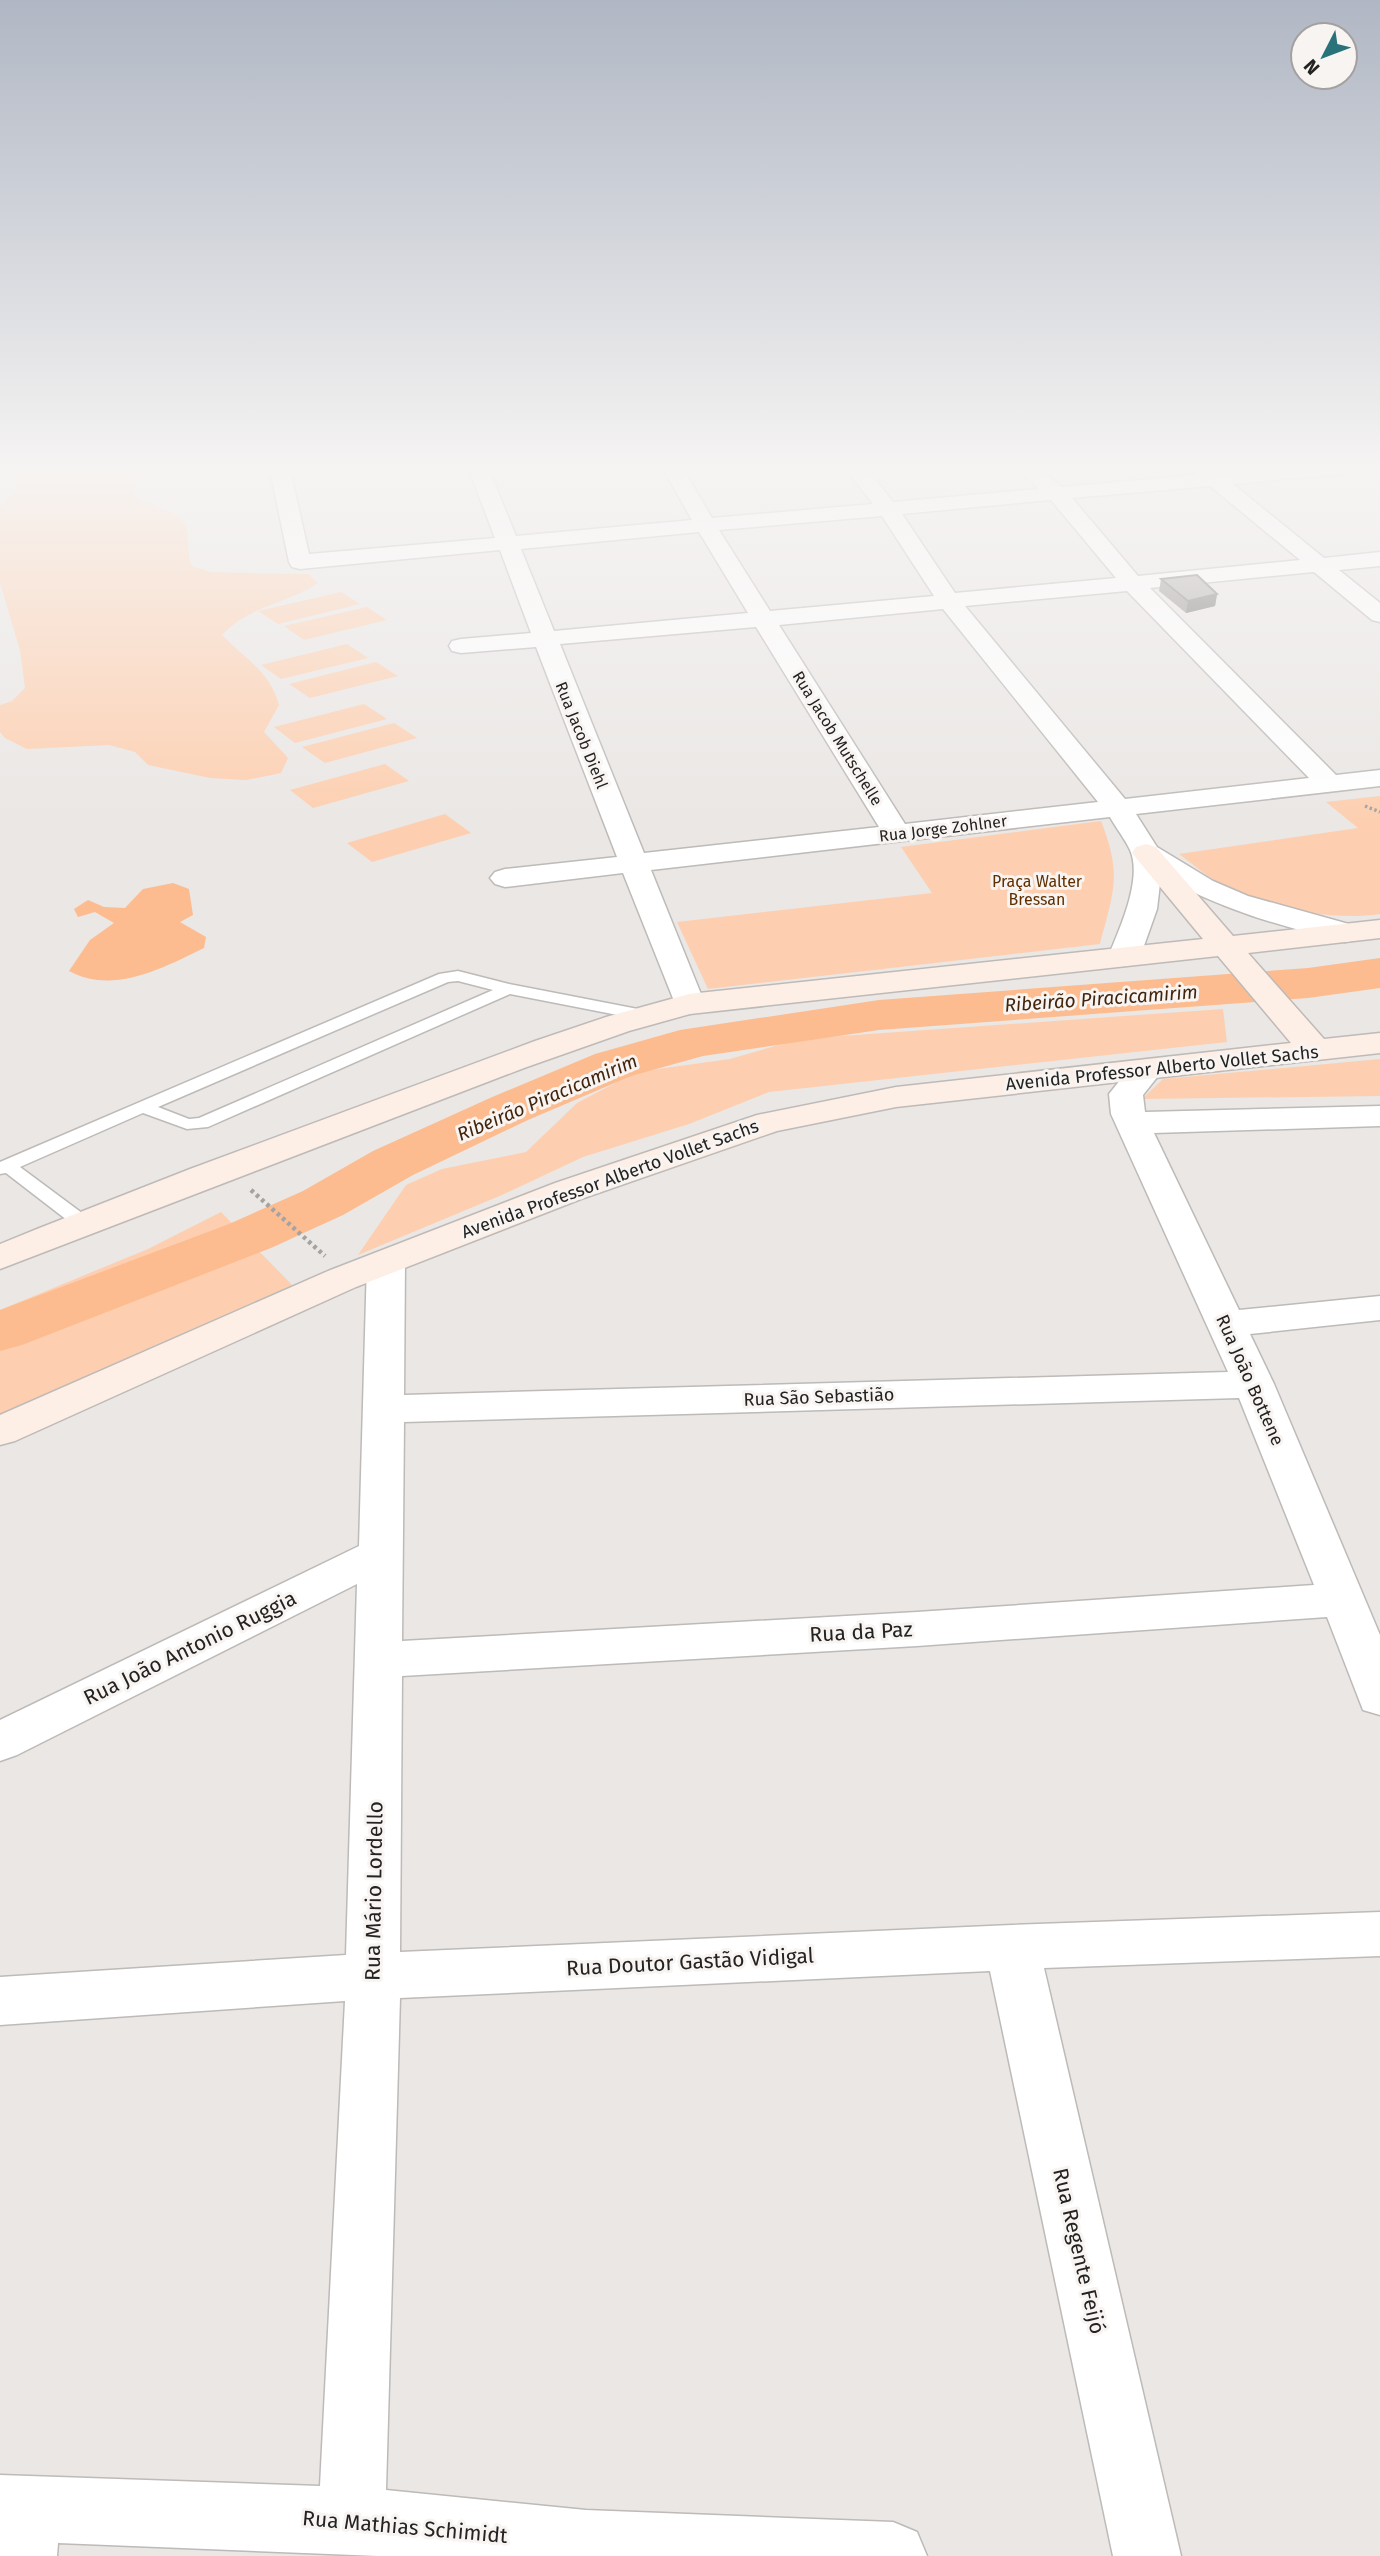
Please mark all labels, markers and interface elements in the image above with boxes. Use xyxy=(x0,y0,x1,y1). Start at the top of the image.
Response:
north arrow xyxy=(1289,21,1359,91)
text: N xyxy=(1299,55,1325,79)
street label: Rua Jacob Mutschelle xyxy=(789,668,887,809)
street label: Rua Jacob Diehl xyxy=(551,679,612,792)
street label: Rua Jorge Zohlner xyxy=(878,811,1009,846)
park label: Praça Walter Bressan xyxy=(992,872,1083,909)
water label: Ribeirão Piracicamirim xyxy=(1004,980,1198,1017)
street label: Avenida Professor Alberto Vollet Sachs xyxy=(1004,1041,1320,1095)
water label: Ribeirão Piracicamirim xyxy=(454,1049,641,1146)
street label: Avenida Professor Alberto Vollet Sachs xyxy=(458,1115,762,1243)
street label: Rua João Bottene xyxy=(1211,1311,1289,1449)
street label: Rua São Sebastião xyxy=(743,1383,895,1411)
street label: Rua João Antonio Ruggia xyxy=(79,1585,301,1711)
street label: Rua da Paz xyxy=(809,1616,913,1648)
street label: Rua Mário Lordello xyxy=(359,1801,389,1981)
street label: Rua Doutor Gastão Vidigal xyxy=(565,1943,815,1981)
street label: Rua Regente Feijó xyxy=(1047,2166,1111,2336)
street label: Rua Mathias Schimidt xyxy=(301,2505,509,2549)

